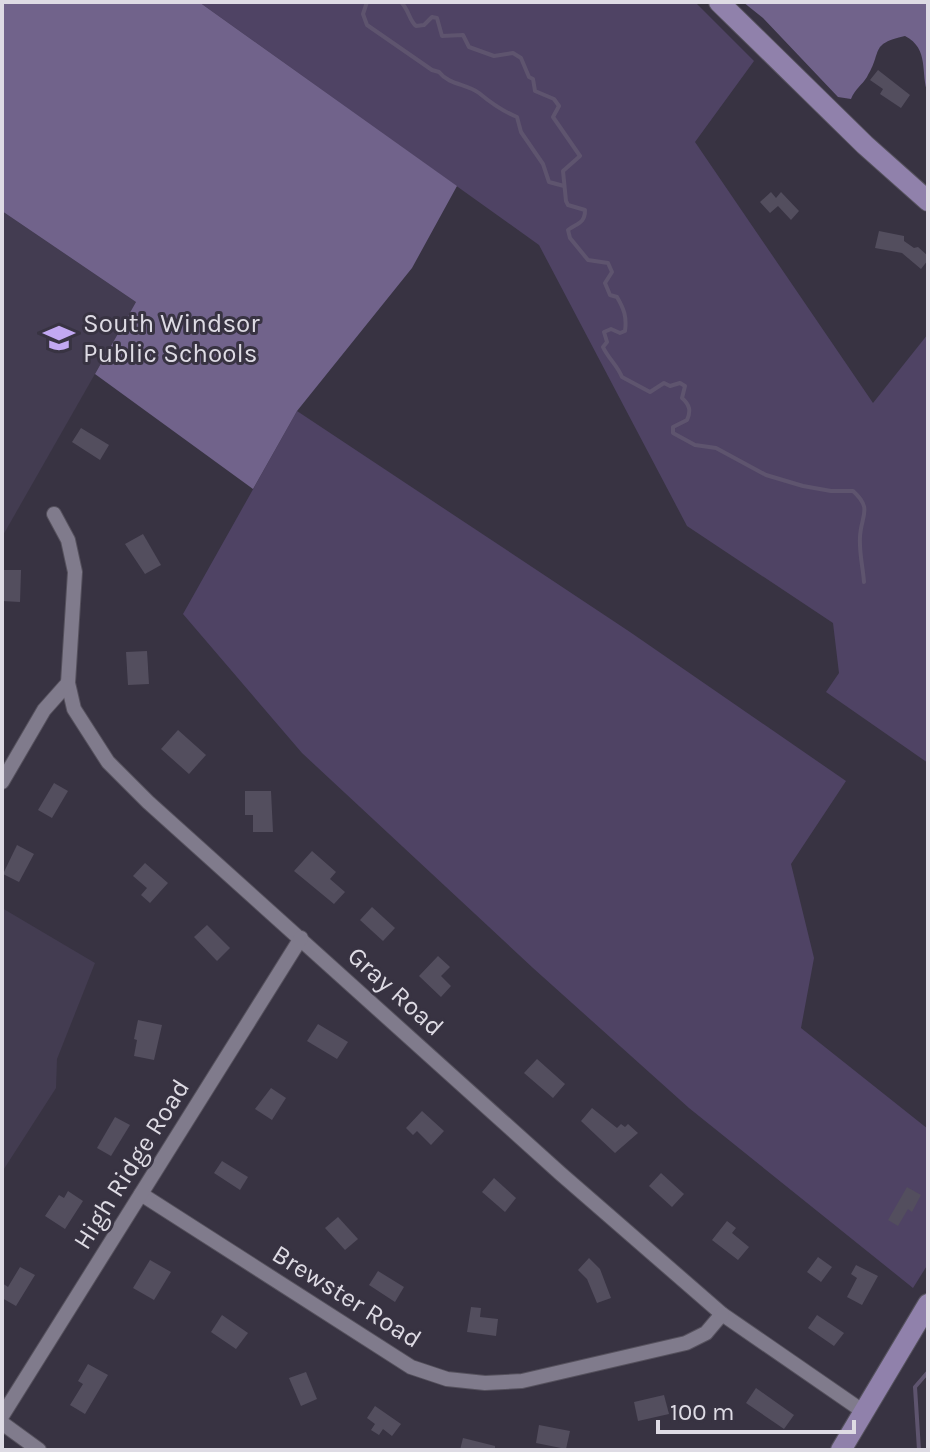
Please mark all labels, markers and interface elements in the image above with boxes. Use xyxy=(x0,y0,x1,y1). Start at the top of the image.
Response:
place label: South Windsor Public Schools xyxy=(83,308,260,369)
school or university icon: South Windsor Public Schools xyxy=(42,321,76,355)
street label: Gray Road xyxy=(341,940,450,1043)
street label: High Ridge Road xyxy=(67,1073,196,1255)
street label: Brewster Road xyxy=(266,1238,427,1355)
scale bar xyxy=(658,1384,854,1434)
text: 100 m xyxy=(670,1398,735,1426)

